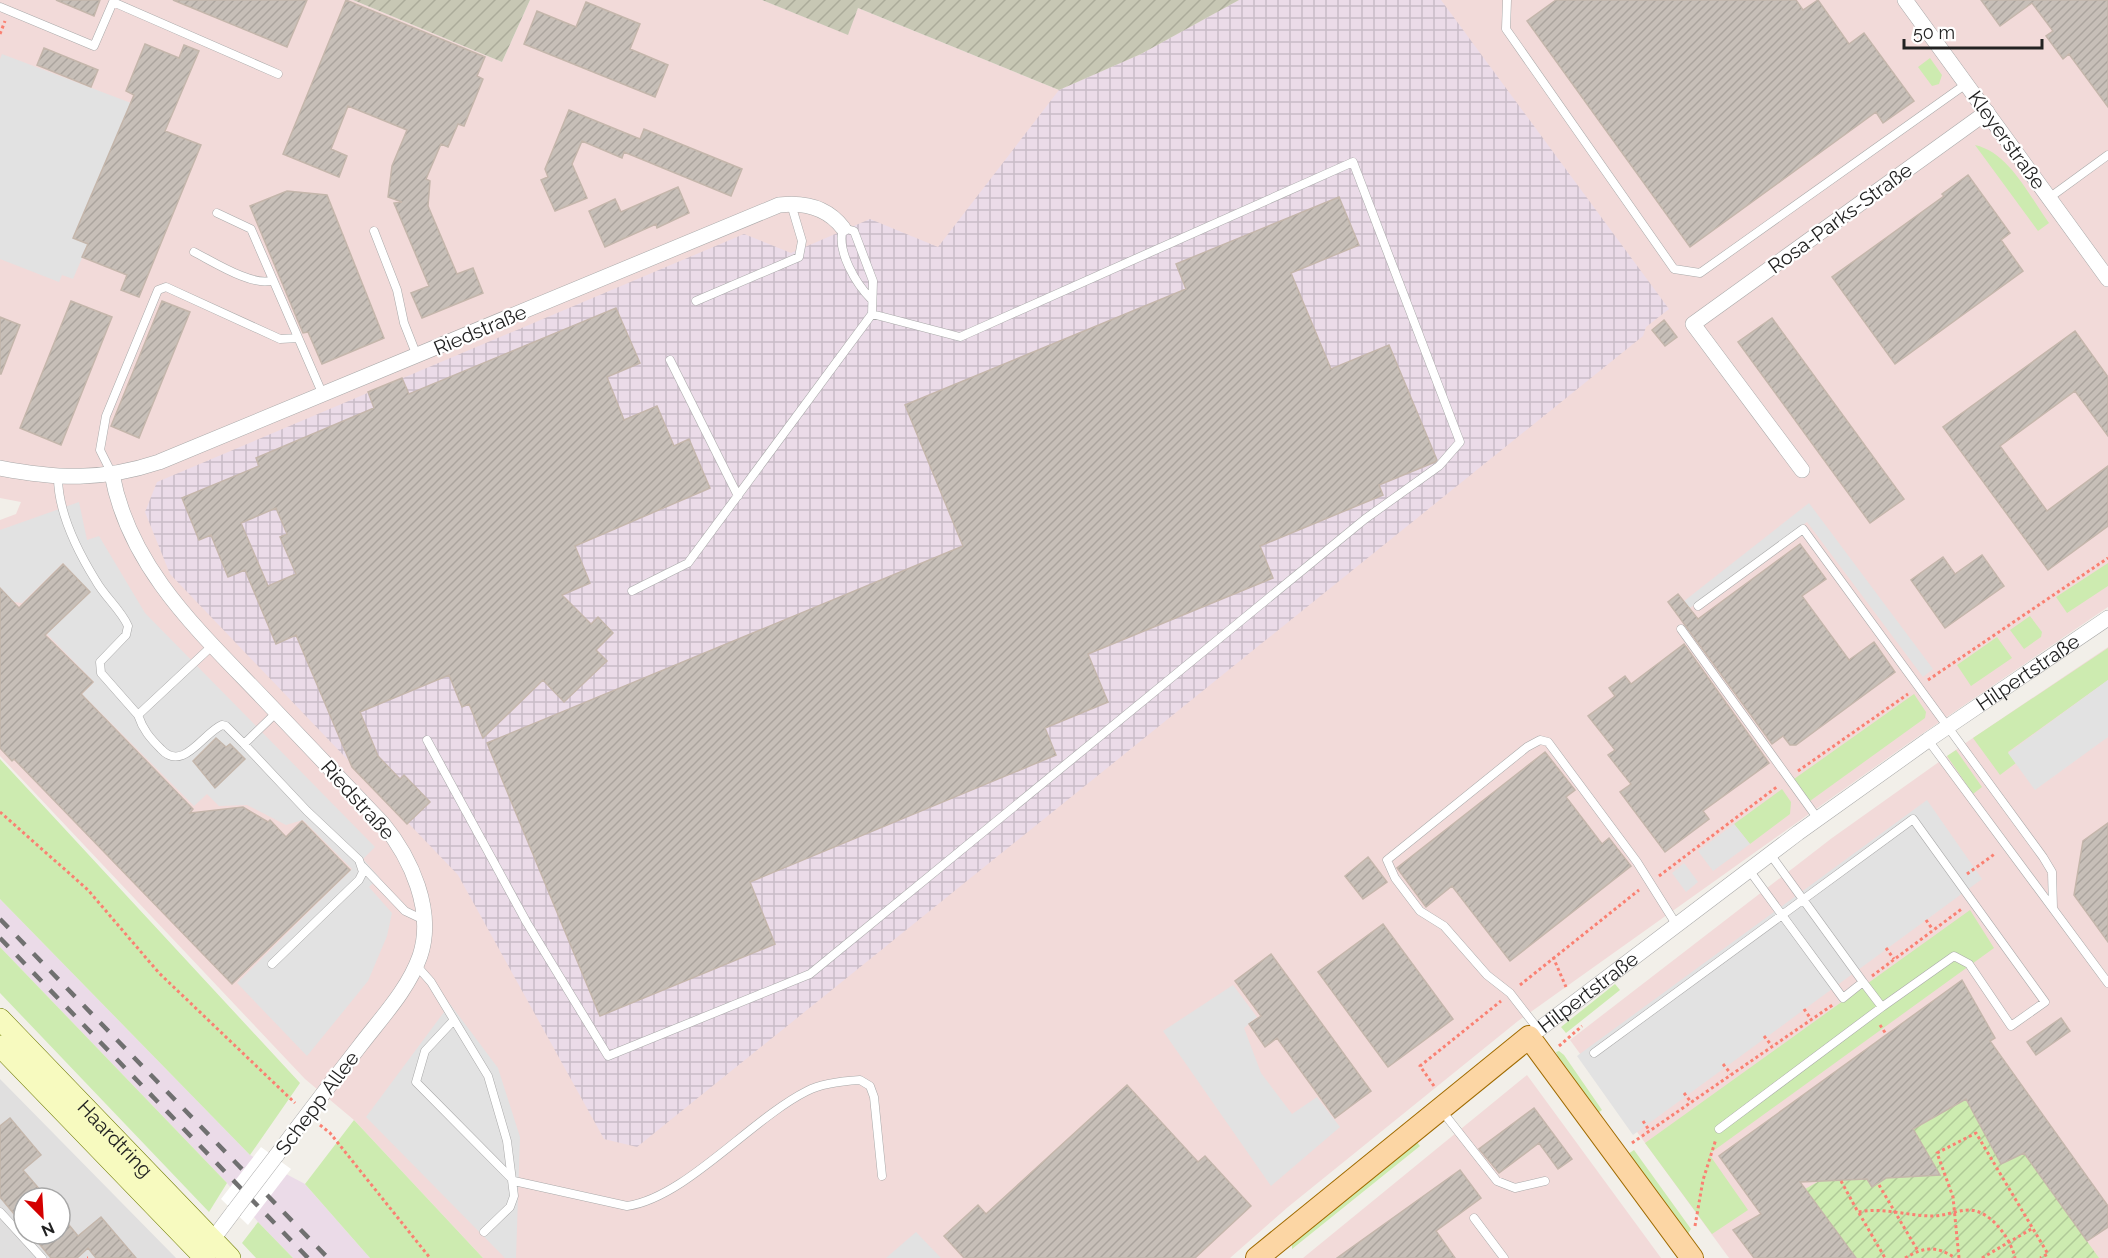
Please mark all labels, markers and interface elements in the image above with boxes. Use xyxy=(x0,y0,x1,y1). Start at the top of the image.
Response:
scale bar xyxy=(1904,12,2042,50)
text: 50 m xyxy=(1913,22,1955,43)
street label: Kleyerstraße xyxy=(1963,86,2051,194)
street label: Rosa-Parks-Straße xyxy=(1763,158,1917,278)
street label: Riedstraße xyxy=(430,300,530,360)
street label: Hilpertstraße xyxy=(1972,629,2084,716)
street label: Riedstraße xyxy=(316,755,400,845)
street label: Hilpertstraße xyxy=(1533,946,1643,1038)
street label: Schepp Allee xyxy=(270,1046,364,1160)
street label: Haardtring xyxy=(73,1095,158,1182)
north arrow xyxy=(12,1186,72,1246)
text: N xyxy=(38,1218,57,1240)

